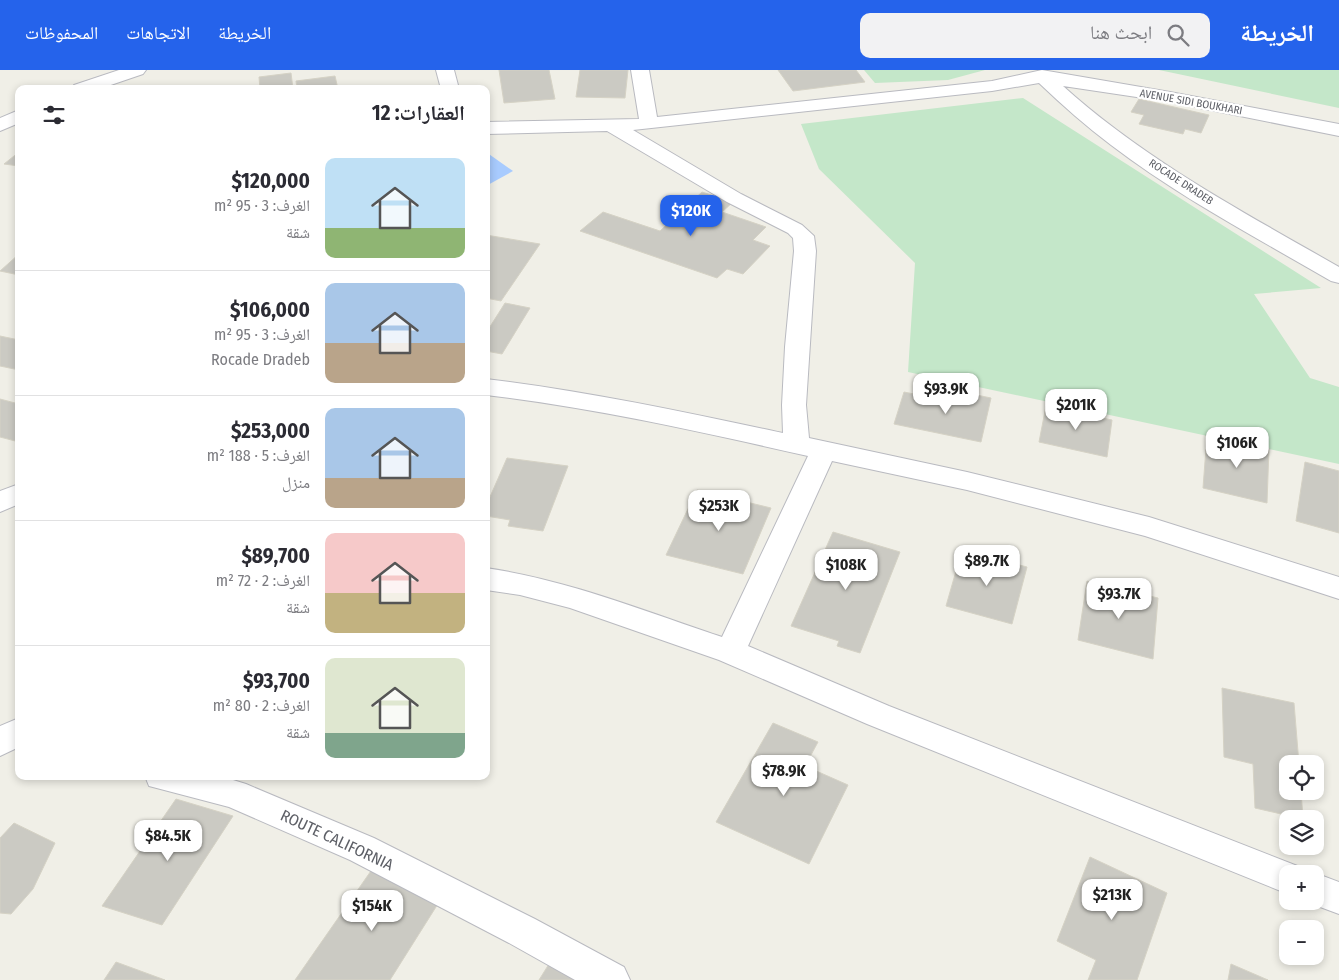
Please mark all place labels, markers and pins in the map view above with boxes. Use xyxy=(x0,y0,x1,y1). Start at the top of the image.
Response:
pin: $120K xyxy=(656,194,726,237)
pin: $93.9K xyxy=(905,372,987,415)
pin: $201K xyxy=(1041,388,1111,431)
pin: $106K xyxy=(1202,426,1272,469)
pin: $253K xyxy=(684,490,754,532)
pin: $89.7K xyxy=(946,544,1028,587)
pin: $108K xyxy=(811,548,881,591)
pin: $93.7K xyxy=(1078,578,1160,620)
pin: $78.9K xyxy=(743,754,825,797)
pin: $84.5K xyxy=(127,820,209,862)
pin: $213K xyxy=(1077,878,1147,921)
pin: $154K xyxy=(337,890,407,932)

